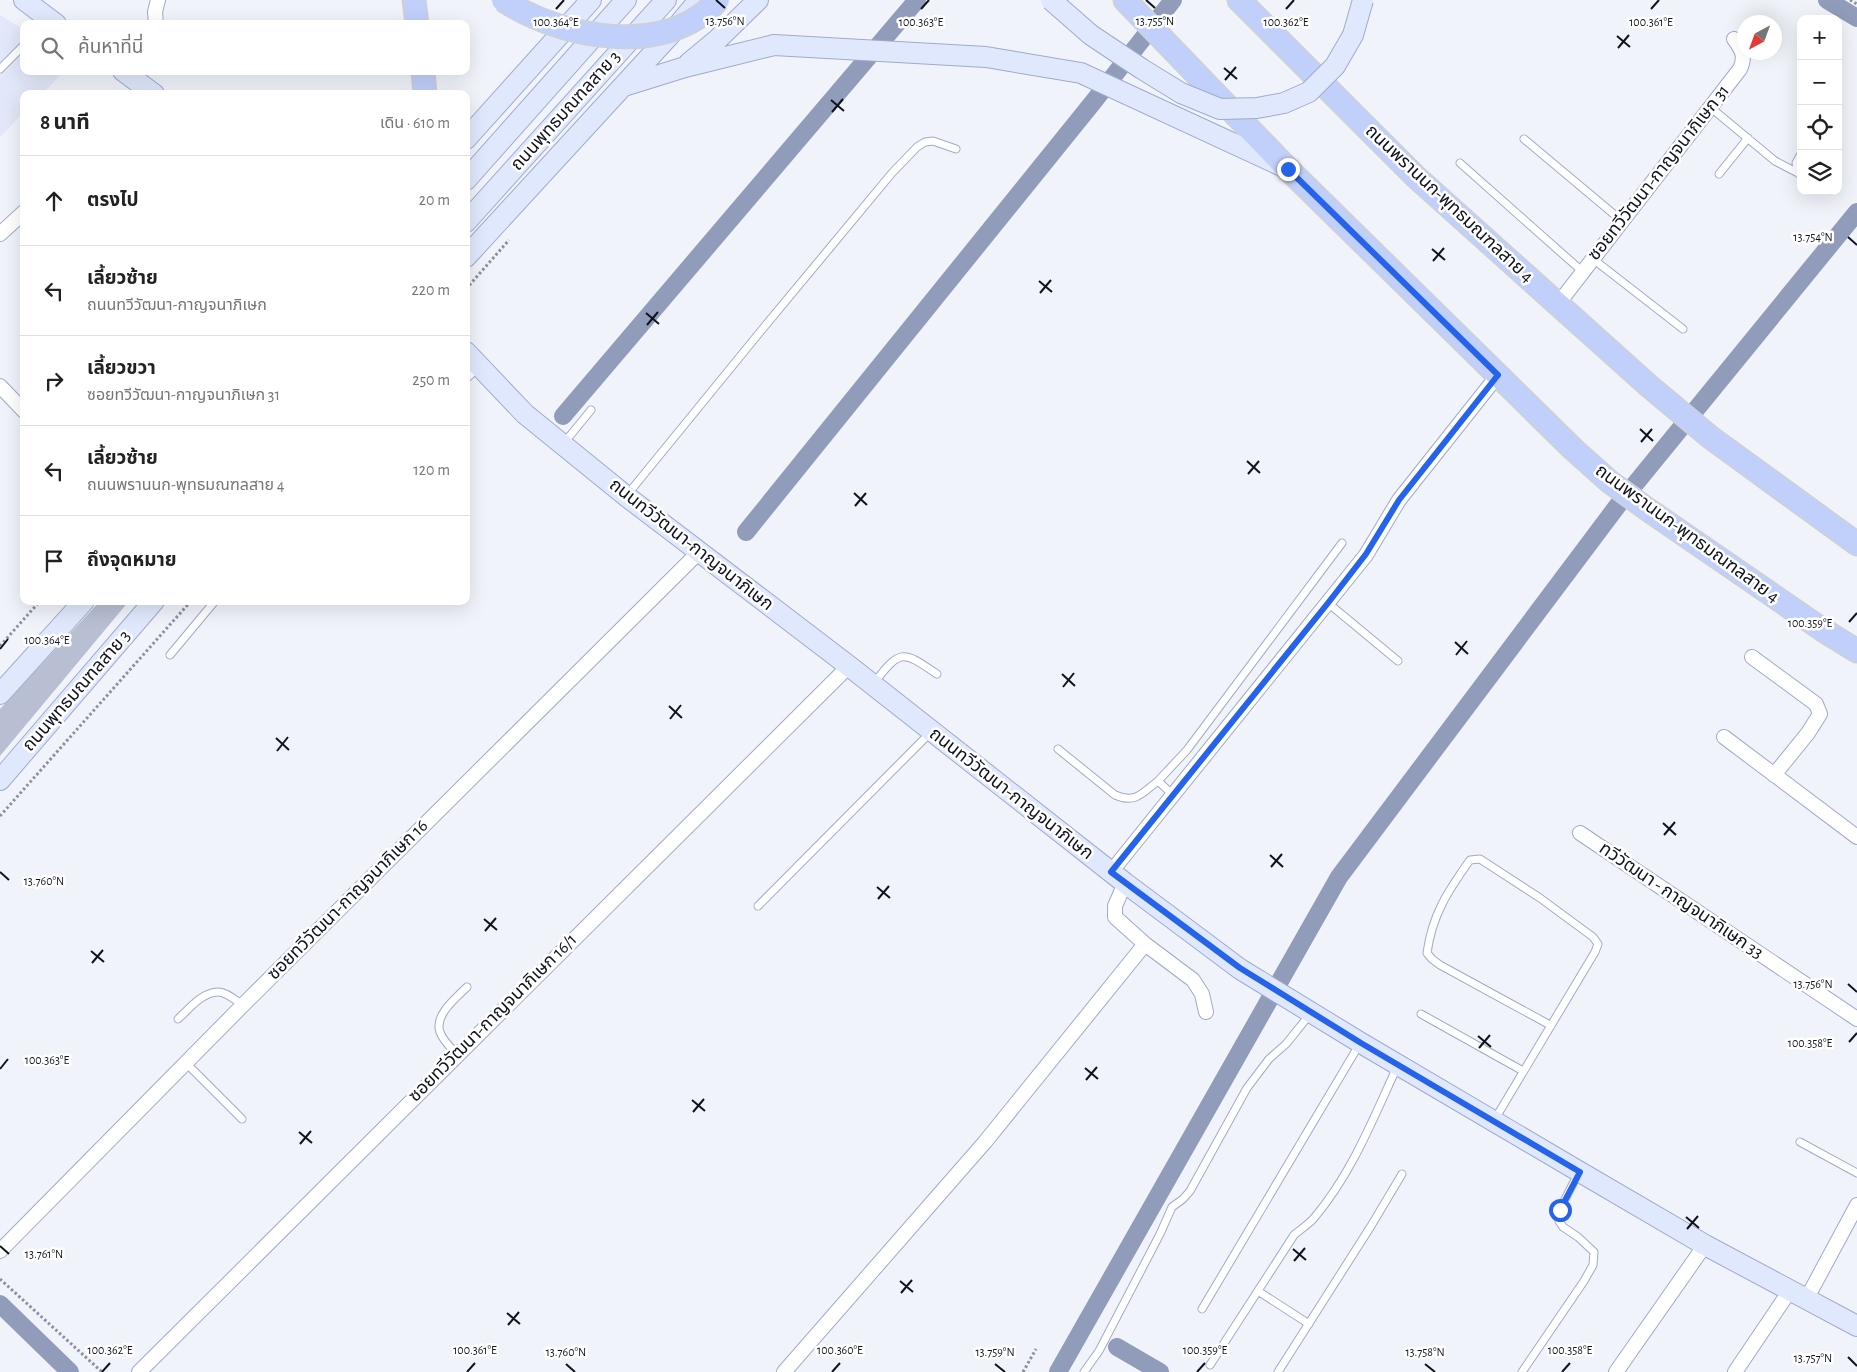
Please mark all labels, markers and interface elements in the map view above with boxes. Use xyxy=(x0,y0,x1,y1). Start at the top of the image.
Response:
text: 13.756°N xyxy=(705,15,745,27)
text: 13.755°N xyxy=(1136,15,1174,27)
north arrow xyxy=(1737,15,1782,60)
map controls xyxy=(1797,15,1842,195)
button: + xyxy=(1797,15,1842,60)
text: 100.364°E xyxy=(533,16,579,28)
text: 100.363°E xyxy=(899,16,943,28)
text: 100.362°E xyxy=(1264,16,1309,28)
text: 100.361°E xyxy=(1629,16,1673,28)
search box xyxy=(20,20,470,75)
icon: search xyxy=(38,34,66,62)
text: ค้นหาที่นี่ xyxy=(78,38,143,57)
street label: ถนนพุทธมณฑลสาย 3 xyxy=(508,48,625,175)
button: − xyxy=(1797,60,1842,105)
street label: ซอยทวีวัฒนา-กาญจนาภิเษก 31 xyxy=(1584,81,1733,264)
button: locate xyxy=(1797,105,1842,150)
text: 8 นาที xyxy=(40,112,90,133)
text: เดิน · 610 m xyxy=(380,115,450,131)
street label: ถนนพรานนก-พุทธมณฑลสาย 4 xyxy=(1361,122,1537,287)
button: layers xyxy=(1797,150,1842,195)
route end xyxy=(1277,158,1300,181)
icon: ahead xyxy=(40,187,68,215)
text: ตรงไป xyxy=(87,191,139,210)
text: 20 m xyxy=(419,192,450,208)
text: 13.754°N xyxy=(1793,231,1833,243)
text: เลี้ยวซ้าย xyxy=(87,269,158,288)
icon: left xyxy=(40,277,68,305)
text: 220 m xyxy=(412,282,450,298)
text: ถนนทวีวัฒนา-กาญจนาภิเษก xyxy=(87,297,267,313)
text: เลี้ยวขวา xyxy=(87,359,156,378)
icon: right xyxy=(40,367,68,395)
text: 250 m xyxy=(412,372,450,388)
text: ซอยทวีวัฒนา-กาญจนาภิเษก 31 xyxy=(87,387,280,403)
text: เลี้ยวซ้าย xyxy=(87,449,158,468)
icon: left xyxy=(40,457,68,485)
street label: ถนนพรานนก-พุทธมณฑลสาย 4 xyxy=(1591,461,1782,608)
text: 120 m xyxy=(413,462,450,478)
street label: ถนนทวีวัฒนา-กาญจนาภิเษก xyxy=(606,475,777,614)
text: ถนนพรานนก-พุทธมณฑลสาย 4 xyxy=(87,477,284,493)
icon: arrive xyxy=(40,547,68,575)
text: ถึงจุดหมาย xyxy=(87,551,177,570)
text: 100.359°E xyxy=(1788,617,1832,629)
street label: ถนนพุทธมณฑลสาย 3 xyxy=(20,627,135,756)
text: 100.364°E xyxy=(24,634,70,646)
street label: ถนนทวีวัฒนา-กาญจนาภิเษก xyxy=(926,724,1097,863)
street label: ซอยทวีวัฒนา-กาญจนาภิเษก 16 xyxy=(264,816,431,983)
street label: ทวีวัฒนา - กาญจนาภิเษก 33 xyxy=(1596,839,1767,962)
text: 13.760°N xyxy=(24,875,64,887)
street label: ซอยทวีวัฒนา-กาญจนาภิเษก 16/1 xyxy=(405,930,580,1105)
text: 13.756°N xyxy=(1793,978,1833,990)
text: 100.358°E xyxy=(1788,1037,1832,1049)
text: 100.363°E xyxy=(25,1054,69,1066)
route start xyxy=(1549,1199,1572,1222)
text: 13.761°N xyxy=(25,1248,63,1260)
text: 100.362°E xyxy=(88,1344,133,1356)
text: 100.361°E xyxy=(453,1344,497,1356)
text: 100.360°E xyxy=(817,1344,863,1356)
text: 100.359°E xyxy=(1183,1344,1227,1356)
text: 100.358°E xyxy=(1548,1344,1592,1356)
text: 13.760°N xyxy=(546,1346,586,1358)
text: 13.759°N xyxy=(975,1346,1015,1358)
text: 13.758°N xyxy=(1405,1346,1445,1358)
text: 13.757°N xyxy=(1794,1352,1832,1364)

